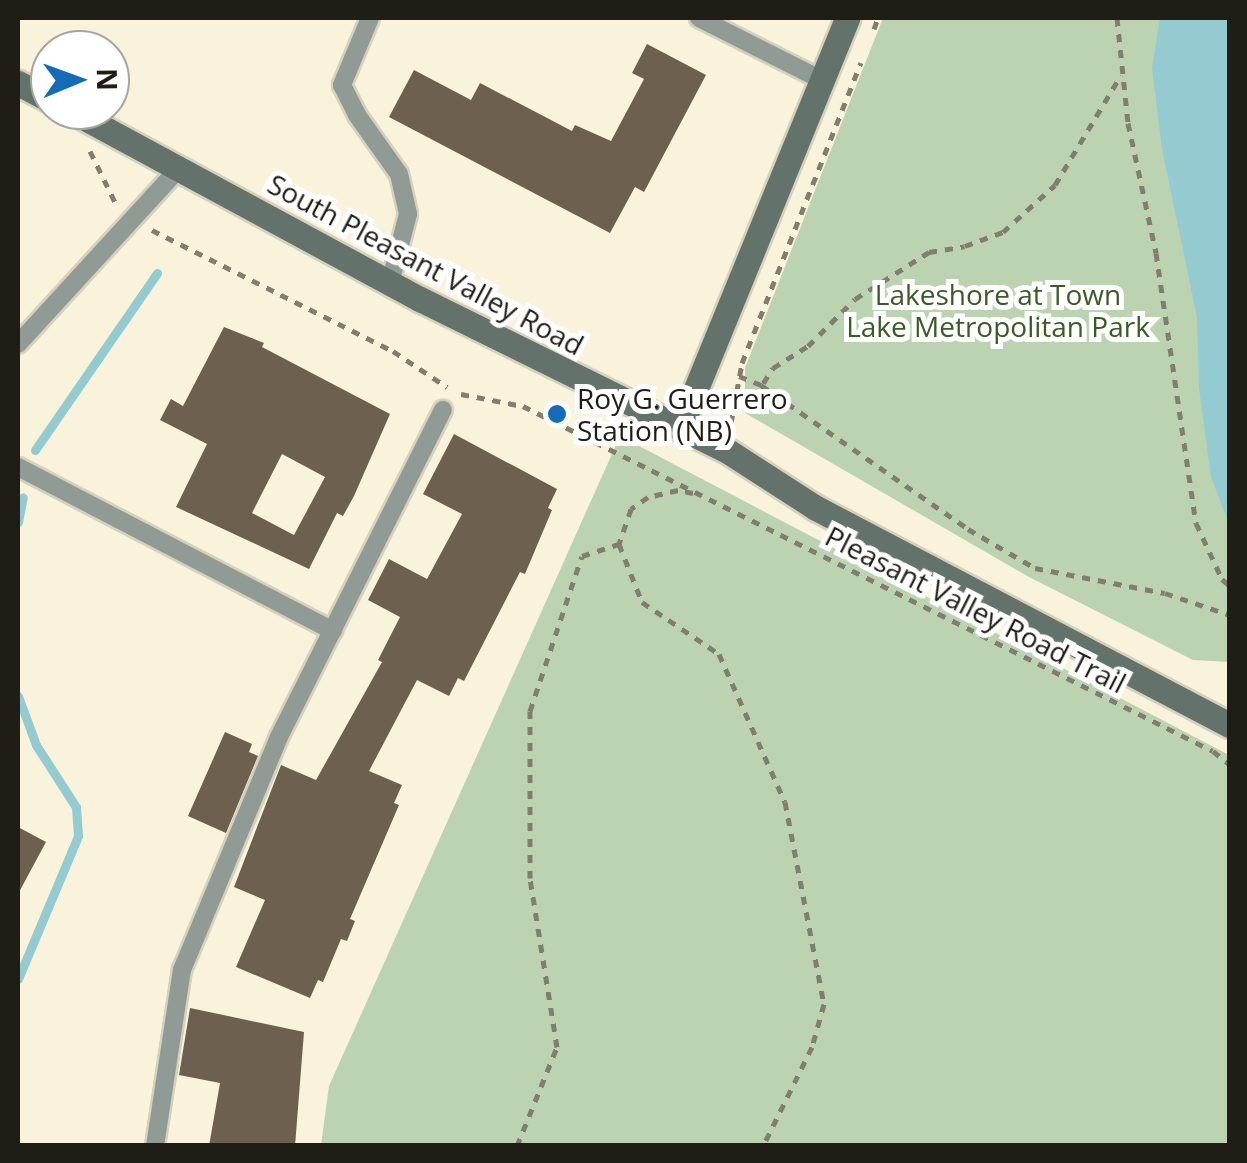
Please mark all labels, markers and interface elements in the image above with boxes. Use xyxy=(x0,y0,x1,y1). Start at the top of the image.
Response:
north arrow xyxy=(30,30,130,130)
text: N xyxy=(89,68,127,91)
street label: South Pleasant Valley Road xyxy=(262,166,590,362)
park label: Lakeshore at Town Lake Metropolitan Park xyxy=(846,277,1150,343)
place label: Roy G. Guerrero Station (NB) xyxy=(577,381,788,447)
marker: Roy G. Guerrero Station (NB) xyxy=(546,403,568,425)
street label: Pleasant Valley Road Trail xyxy=(820,519,1132,699)

